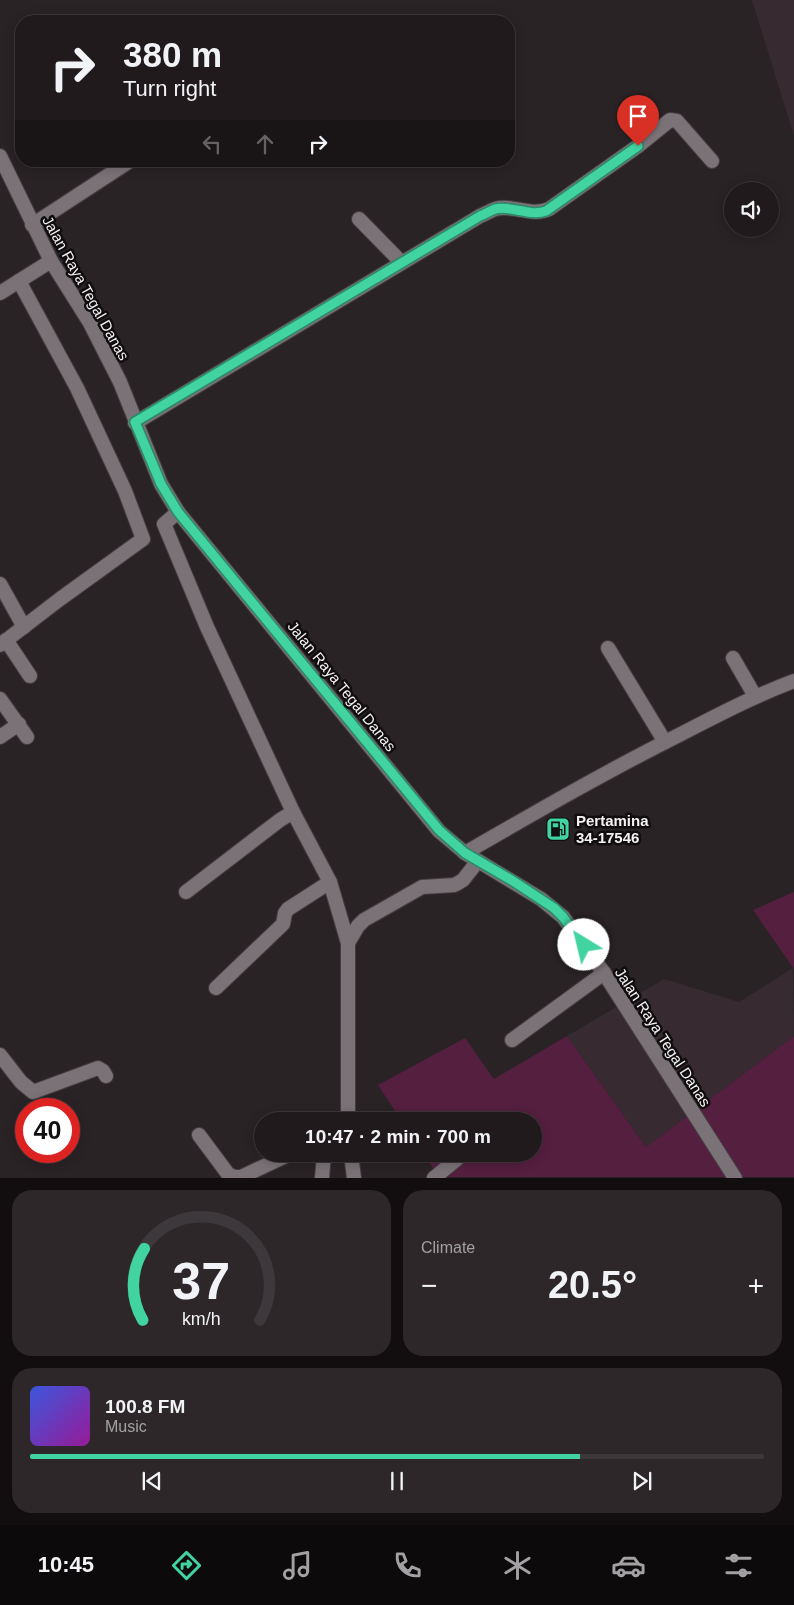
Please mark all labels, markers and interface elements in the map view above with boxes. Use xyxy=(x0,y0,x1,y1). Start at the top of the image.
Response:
icon: right xyxy=(40,35,105,100)
text: 380 m xyxy=(123,35,222,74)
text: Turn right xyxy=(123,76,216,101)
pin xyxy=(617,95,659,146)
icon: arrive xyxy=(624,102,652,130)
icon: left xyxy=(198,130,226,158)
icon: ahead xyxy=(251,130,279,158)
icon: right xyxy=(304,130,332,158)
map controls xyxy=(724,182,779,237)
button: sound xyxy=(724,182,779,237)
street label: Jalan Raya Tegal Danas xyxy=(39,213,133,363)
street label: Jalan Raya Tegal Danas xyxy=(284,618,400,754)
place label: Pertamina 34-17546 xyxy=(576,812,649,846)
fuel station icon: Pertamina 34-17546 xyxy=(545,816,571,842)
position arrow xyxy=(557,918,609,970)
street label: Jalan Raya Tegal Danas xyxy=(612,964,714,1110)
speed limit sign: 40 xyxy=(15,1098,80,1163)
text: 10:47 · 2 min · 700 m xyxy=(305,1126,491,1147)
text: Climate xyxy=(421,1239,475,1256)
text: 37 xyxy=(173,1252,230,1310)
text: 20.5° xyxy=(548,1264,637,1306)
text: − xyxy=(421,1270,437,1301)
text: + xyxy=(748,1270,764,1301)
text: km/h xyxy=(182,1309,221,1329)
text: 100.8 FM xyxy=(105,1396,185,1417)
text: Music xyxy=(105,1418,147,1435)
icon: previous xyxy=(138,1467,166,1495)
icon: pause xyxy=(383,1467,411,1495)
icon: next xyxy=(628,1467,656,1495)
icon: directions xyxy=(169,1548,204,1583)
icon: music xyxy=(280,1548,315,1583)
icon: phone xyxy=(390,1548,425,1583)
icon: climate xyxy=(500,1548,535,1583)
icon: car xyxy=(611,1548,646,1583)
icon: filters xyxy=(721,1548,756,1583)
text: 10:45 xyxy=(38,1552,94,1577)

